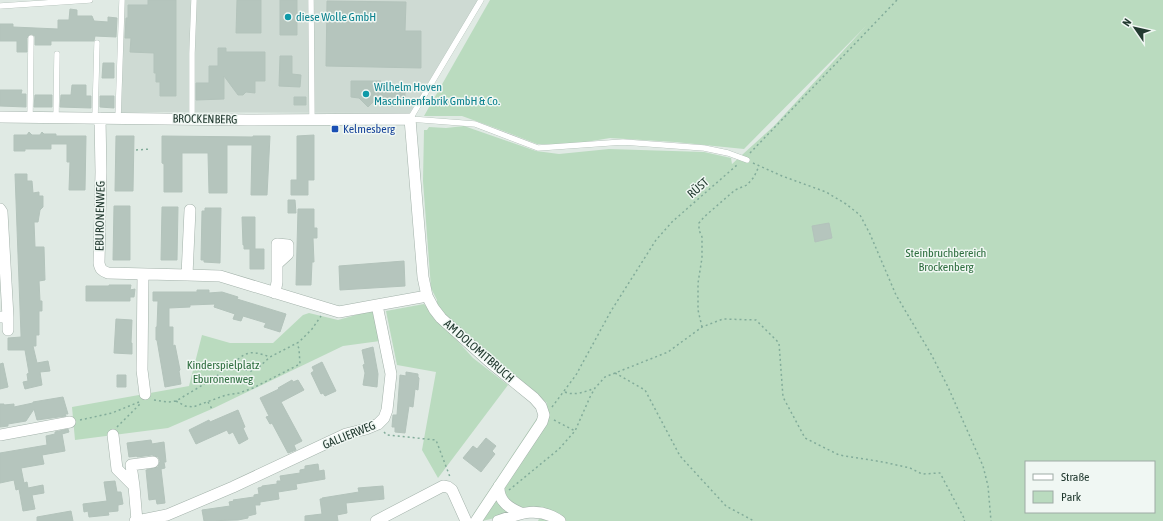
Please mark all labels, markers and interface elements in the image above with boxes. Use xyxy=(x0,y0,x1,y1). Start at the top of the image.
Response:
north arrow xyxy=(1115,8,1155,48)
place label: diese Wolle GmbH xyxy=(296,10,376,24)
marker: diese Wolle GmbH xyxy=(283,12,293,22)
text: N xyxy=(1120,16,1134,28)
place label: Wilhelm Hoven Maschinenfabrik GmbH & Co. xyxy=(374,80,500,108)
marker: Wilhelm Hoven Maschinenfabrik GmbH & Co. xyxy=(361,89,371,99)
street label: BROCKENBERG xyxy=(172,111,238,127)
place label: Kelmesberg xyxy=(343,122,396,136)
marker: Kelmesberg xyxy=(330,124,340,134)
street label: RÜST xyxy=(685,175,712,201)
street label: EBURONENWEG xyxy=(92,181,108,251)
park label: Steinbruchbereich Brockenberg xyxy=(906,246,986,274)
street label: AM DOLOMITBRUCH xyxy=(441,317,517,385)
park label: Kinderspielplatz Eburonenweg xyxy=(187,358,260,386)
street label: GALLIERWEG xyxy=(321,418,377,452)
legend xyxy=(1025,461,1155,513)
text: Straße xyxy=(1061,470,1089,484)
text: Park xyxy=(1061,490,1082,504)

